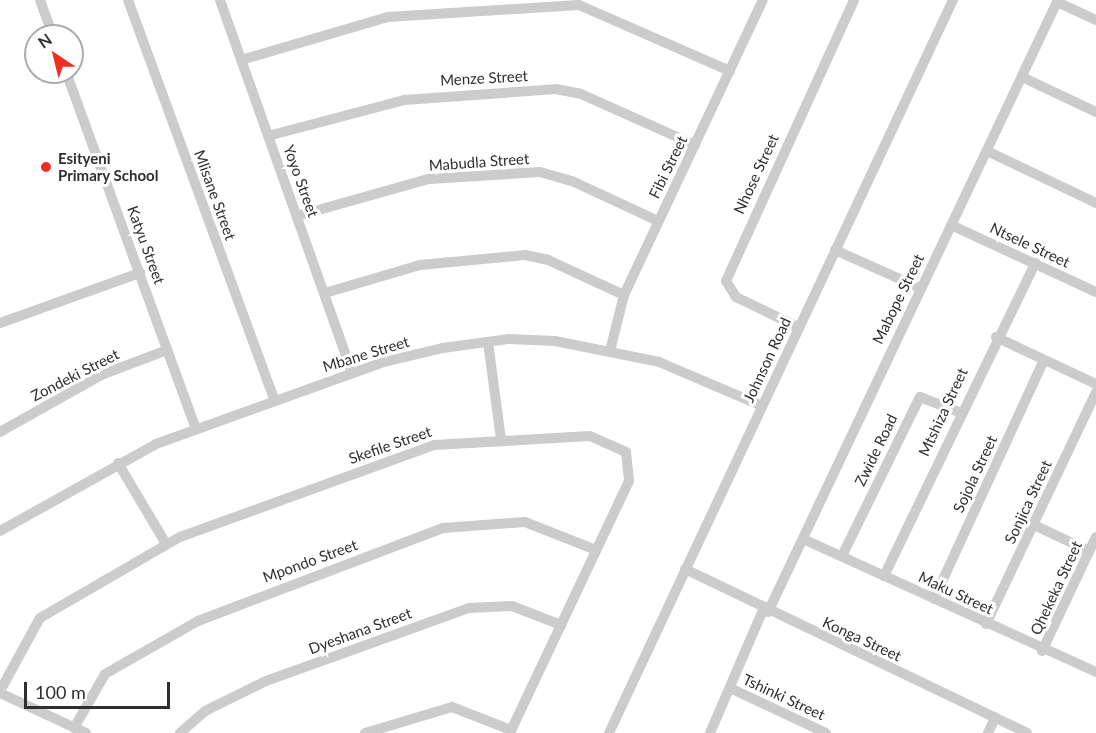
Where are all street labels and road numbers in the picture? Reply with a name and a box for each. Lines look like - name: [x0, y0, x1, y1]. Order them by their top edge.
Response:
- street label: Menze Street: [440, 67, 528, 89]
- street label: Nhose Street: [730, 131, 782, 217]
- street label: Fibi Street: [645, 133, 691, 201]
- street label: Yoyo Street: [280, 143, 322, 219]
- street label: Mlisane Street: [190, 148, 240, 242]
- street label: Mabudla Street: [428, 150, 530, 174]
- street label: Katyu Street: [124, 203, 168, 287]
- street label: Ntsele Street: [987, 219, 1073, 271]
- street label: Mabope Street: [868, 251, 928, 347]
- street label: Johnson Road: [739, 315, 795, 405]
- street label: Mbane Street: [321, 332, 411, 376]
- street label: Zondeki Street: [28, 345, 122, 405]
- street label: Mtshiza Street: [915, 365, 971, 459]
- street label: Zwide Road: [851, 411, 901, 489]
- street label: Skefile Street: [346, 422, 434, 468]
- street label: Sojola Street: [949, 433, 1001, 515]
- street label: Sonjica Street: [1001, 457, 1055, 547]
- street label: Mpondo Street: [260, 536, 360, 586]
- street label: Qhekeka Street: [1026, 538, 1086, 638]
- street label: Maku Street: [916, 568, 996, 618]
- street label: Dyeshana Street: [306, 604, 414, 658]
- street label: Konga Street: [820, 613, 904, 665]
- street label: Tshinki Street: [740, 670, 828, 724]

